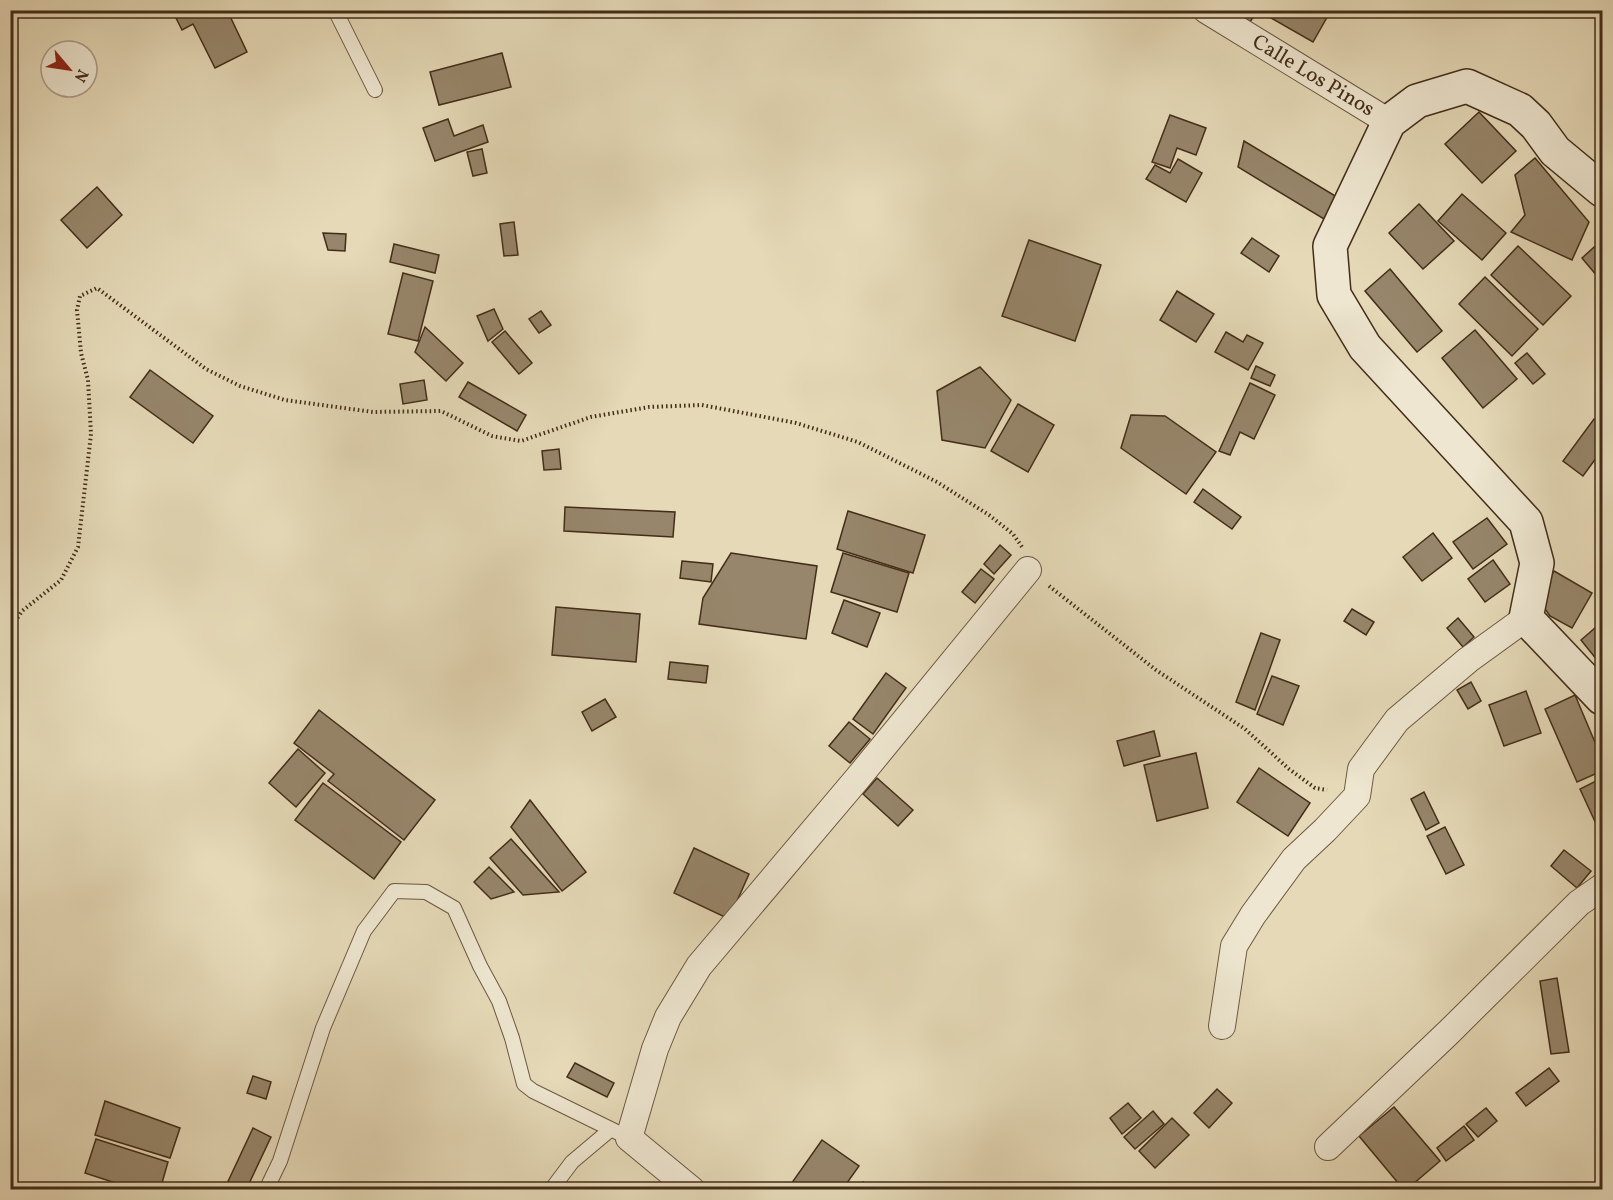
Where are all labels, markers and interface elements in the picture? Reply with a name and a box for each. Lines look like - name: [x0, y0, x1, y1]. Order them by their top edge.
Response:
- street label: Calle Los Pinos: [1246, 28, 1380, 124]
- north arrow: [39, 39, 99, 99]
- text: N: [68, 65, 93, 86]

